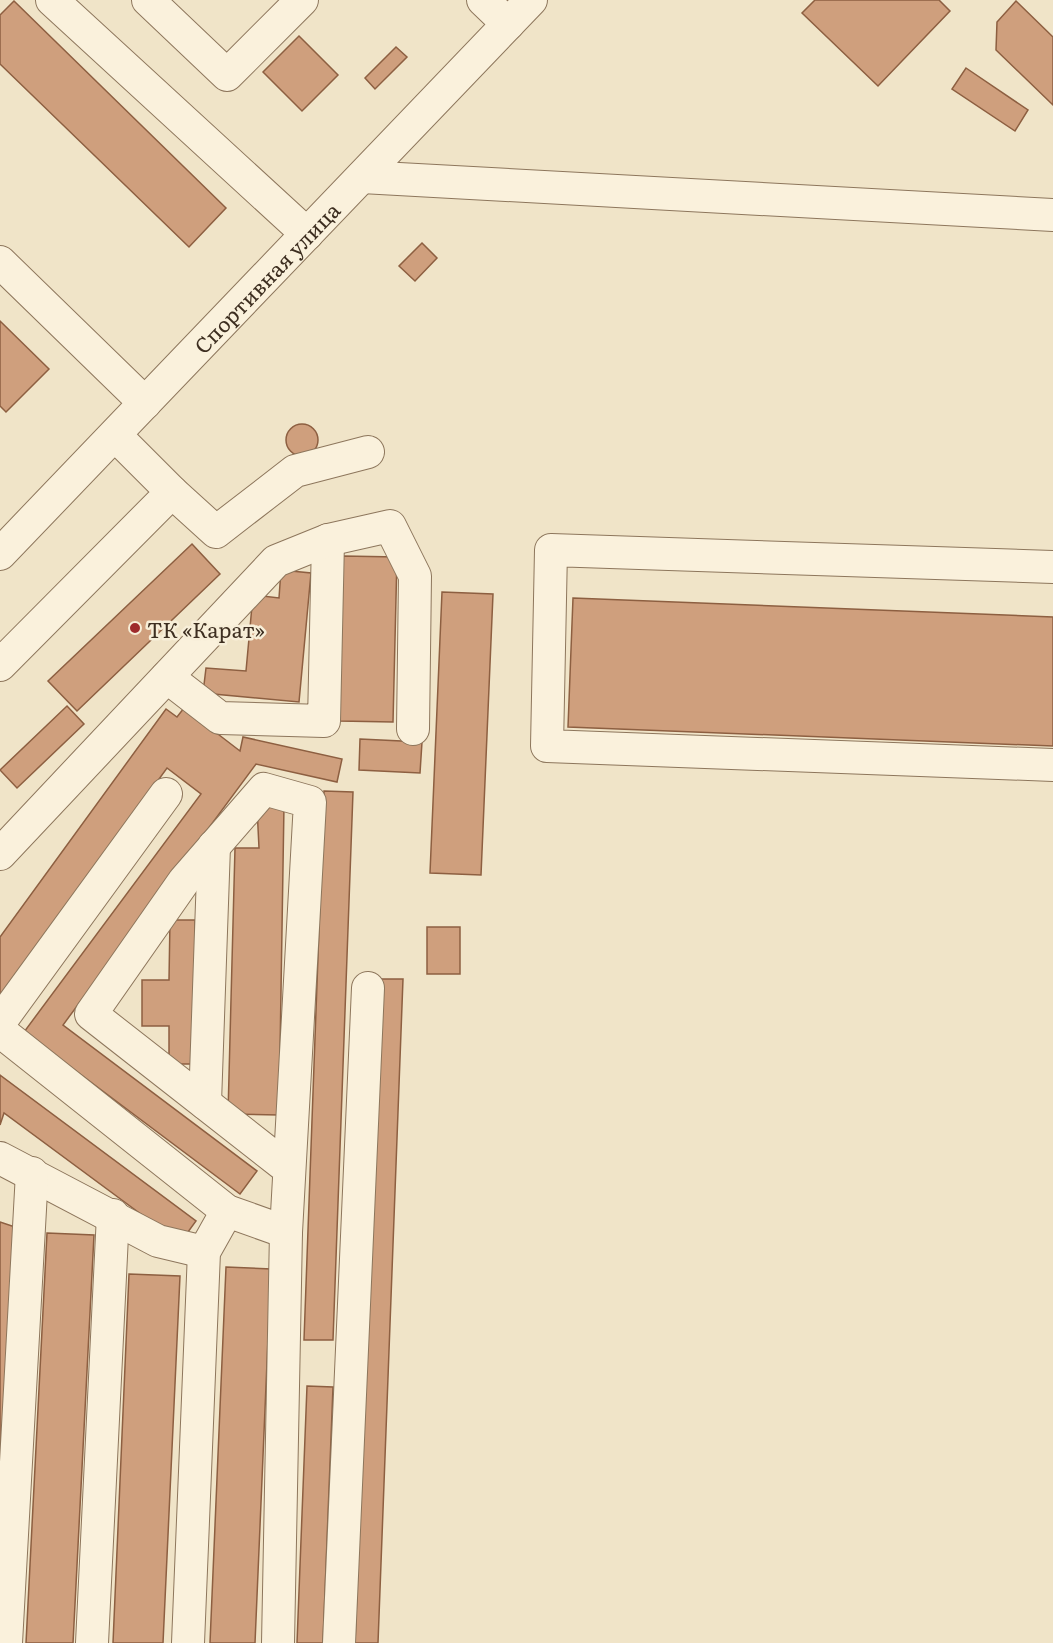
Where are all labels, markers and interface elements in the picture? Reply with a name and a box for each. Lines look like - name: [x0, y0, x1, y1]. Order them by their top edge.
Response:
- street label: Спортивная улица: [186, 194, 346, 359]
- place label: ТК «Карат»: [147, 613, 265, 644]
- marker: ТК «Карат»: [128, 621, 142, 635]

